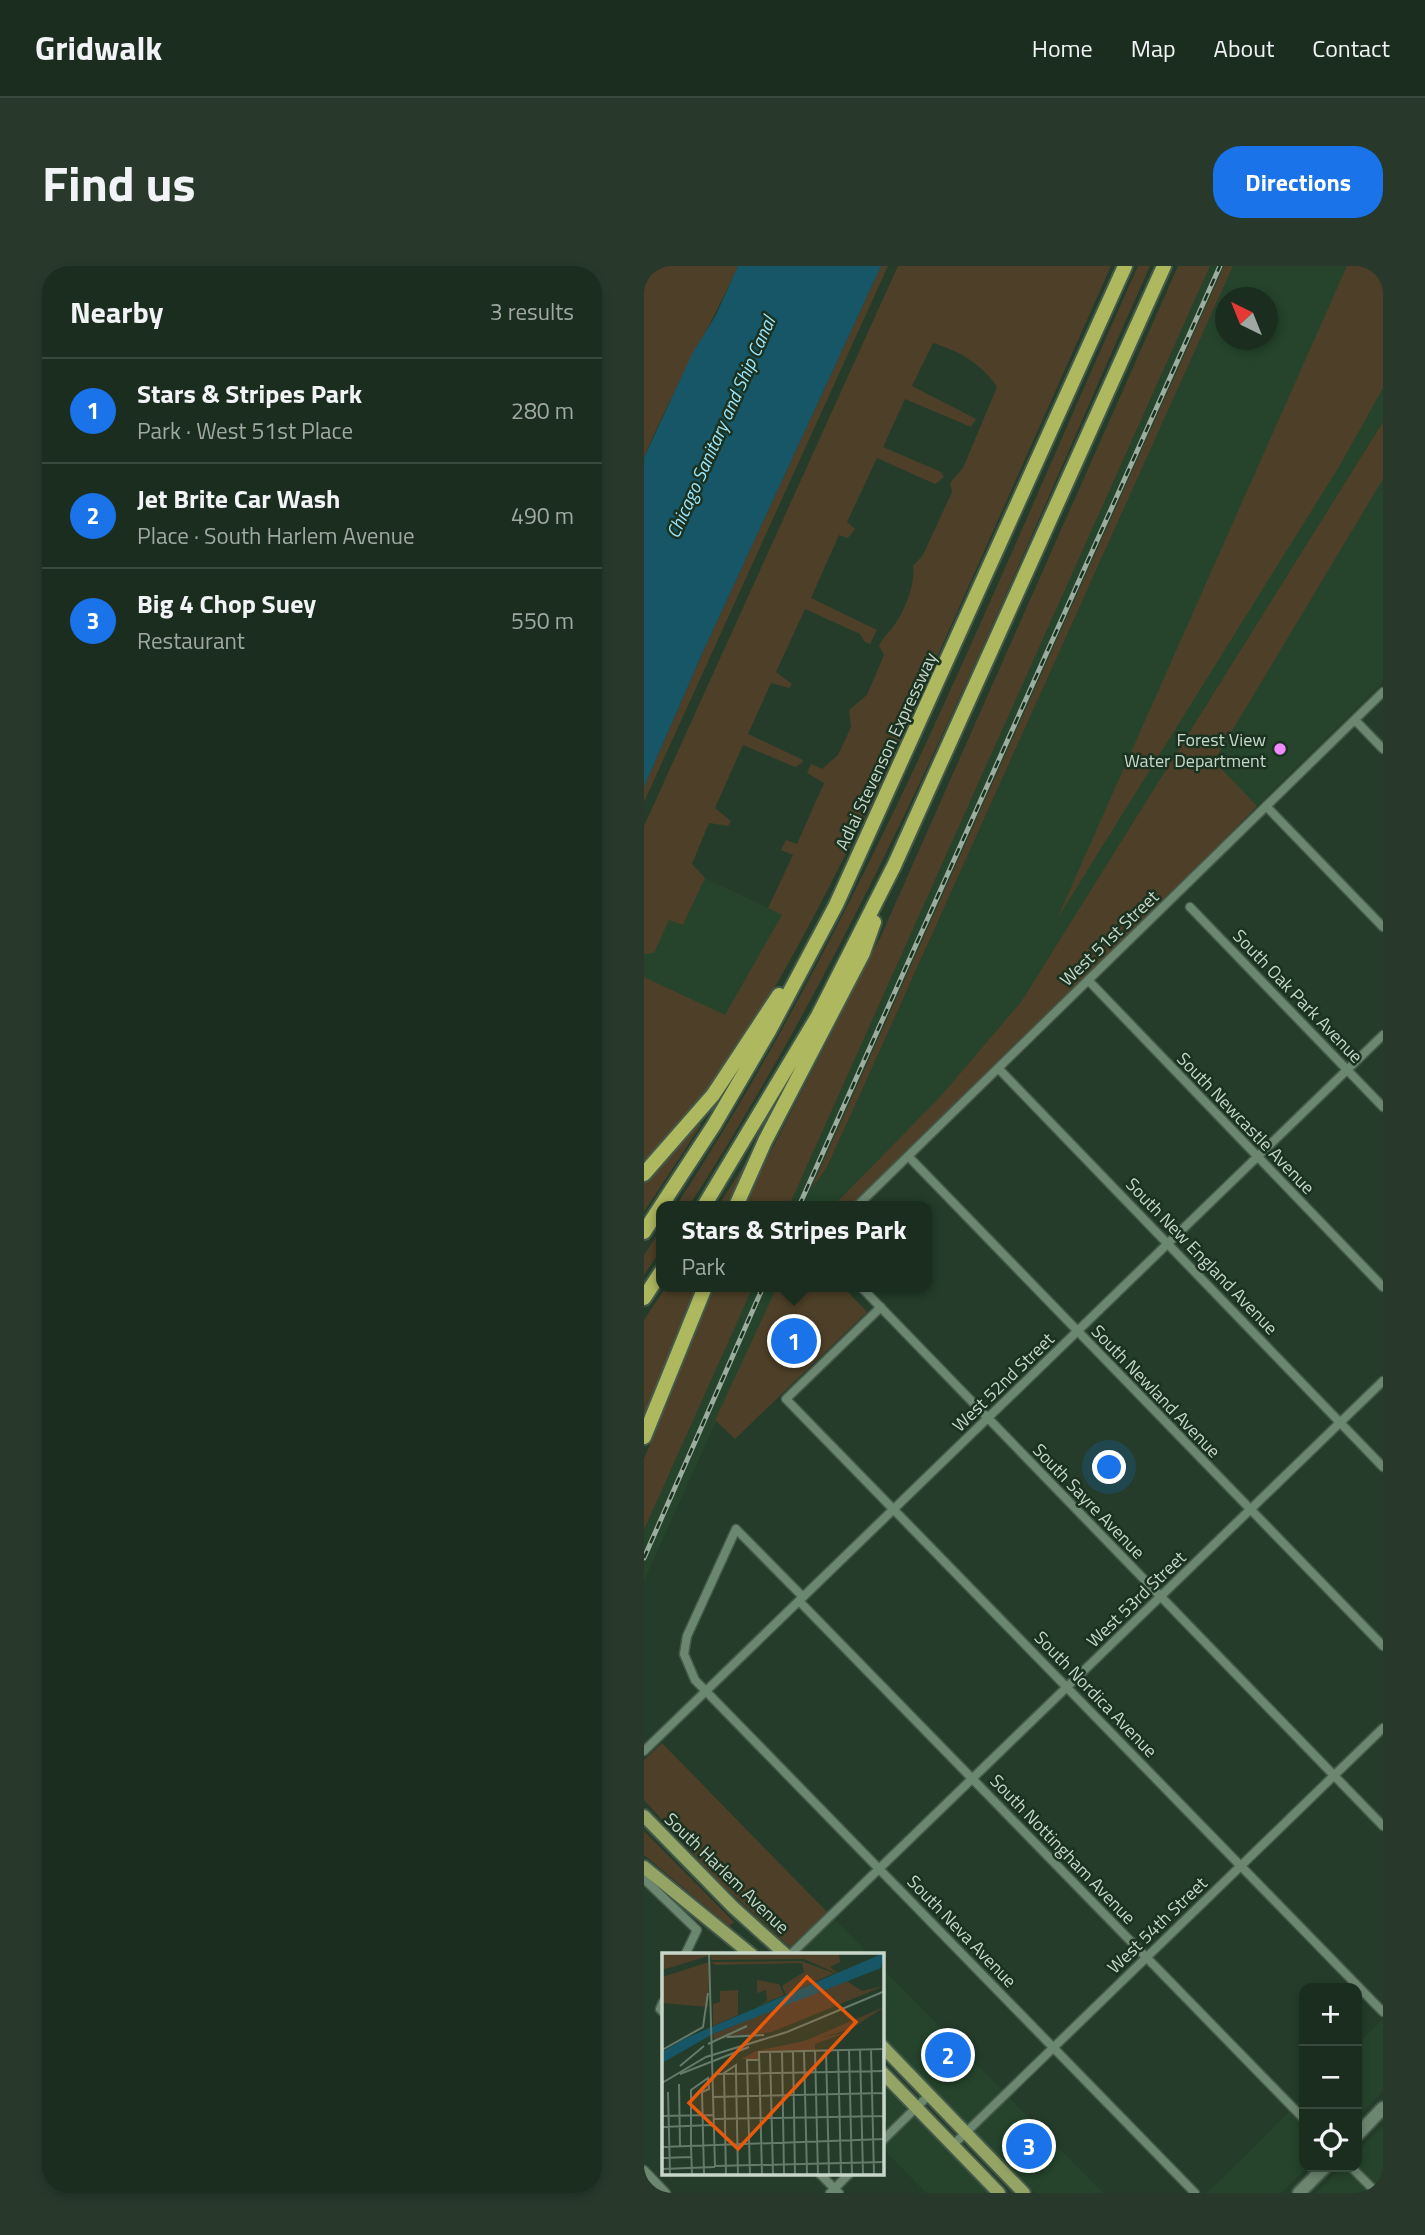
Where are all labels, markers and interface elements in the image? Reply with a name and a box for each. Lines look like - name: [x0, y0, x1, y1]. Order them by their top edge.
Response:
- text: Gridwalk: [35, 23, 162, 73]
- text: Home: [1032, 30, 1093, 66]
- text: Map: [1131, 30, 1176, 66]
- text: About: [1214, 30, 1274, 66]
- text: Contact: [1312, 30, 1390, 66]
- text: Find us: [42, 145, 196, 220]
- button: Directions: [1213, 146, 1383, 218]
- north arrow: [1215, 287, 1278, 350]
- text: Nearby: [70, 289, 163, 335]
- text: 3 results: [490, 294, 574, 329]
- water label: Chicago Sanitary and Ship Canal: [658, 310, 783, 543]
- text: Stars & Stripes Park: [137, 374, 362, 413]
- text: 1: [87, 393, 99, 428]
- text: 280 m: [511, 393, 574, 428]
- text: Park · West 51st Place: [137, 413, 353, 448]
- text: Jet Brite Car Wash: [137, 479, 340, 518]
- text: 2: [87, 498, 99, 533]
- text: 490 m: [511, 498, 574, 533]
- text: Place · South Harlem Avenue: [137, 518, 415, 553]
- text: Big 4 Chop Suey: [137, 584, 316, 623]
- text: 3: [87, 603, 99, 638]
- text: 550 m: [511, 603, 574, 638]
- text: Restaurant: [137, 623, 245, 658]
- street label: Adlai Stevenson Expressway: [828, 647, 944, 854]
- place label: Forest View Water Department: [1124, 726, 1267, 774]
- marker: Forest View Water Department: [1272, 741, 1288, 757]
- street label: West 51st Street: [1053, 883, 1165, 992]
- street label: South Oak Park Avenue: [1227, 923, 1369, 1069]
- street label: South Newcastle Avenue: [1171, 1046, 1321, 1200]
- street label: South New England Avenue: [1120, 1171, 1284, 1341]
- popup: [656, 1201, 932, 1292]
- text: Stars & Stripes Park: [681, 1210, 907, 1249]
- text: Park: [681, 1249, 725, 1284]
- pin: 1: [771, 1315, 817, 1367]
- street label: South Newland Avenue: [1085, 1318, 1227, 1464]
- street label: West 52nd Street: [946, 1326, 1061, 1438]
- street label: South Sayre Avenue: [1027, 1437, 1151, 1565]
- your location: [1092, 1450, 1126, 1484]
- street label: West 53rd Street: [1080, 1544, 1192, 1654]
- street label: South Nordica Avenue: [1028, 1625, 1164, 1763]
- street label: South Nottingham Avenue: [984, 1768, 1142, 1930]
- street label: South Harlem Avenue: [658, 1806, 796, 1940]
- street label: South Neva Avenue: [901, 1869, 1023, 1993]
- street label: West 54th Street: [1101, 1870, 1214, 1980]
- inset map: [662, 1953, 884, 2176]
- map controls: [1299, 1983, 1362, 2172]
- button: +: [1299, 1983, 1362, 2046]
- pin: 2: [925, 2029, 971, 2081]
- button: −: [1299, 2046, 1362, 2109]
- button: locate: [1299, 2109, 1362, 2172]
- pin: 3: [1006, 2120, 1052, 2172]

